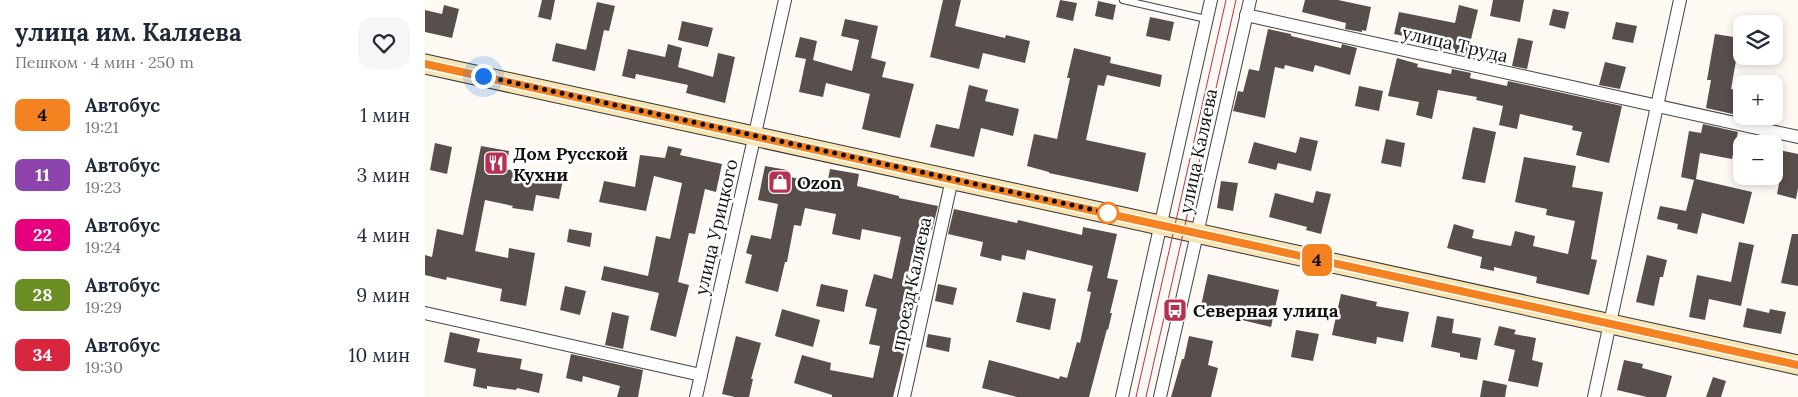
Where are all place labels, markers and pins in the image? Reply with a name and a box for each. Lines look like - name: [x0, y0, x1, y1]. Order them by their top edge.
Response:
- place label: Дом Русской Кухни: [513, 142, 628, 186]
- restaurant icon: Дом Русской Кухни: [483, 150, 509, 176]
- shop icon: Ozon: [767, 169, 793, 195]
- place label: Ozon: [797, 171, 842, 194]
- unlabelled marker: [1097, 202, 1119, 224]
- bus stop icon: Северная улица: [1162, 297, 1188, 323]
- place label: Северная улица: [1193, 299, 1339, 322]

